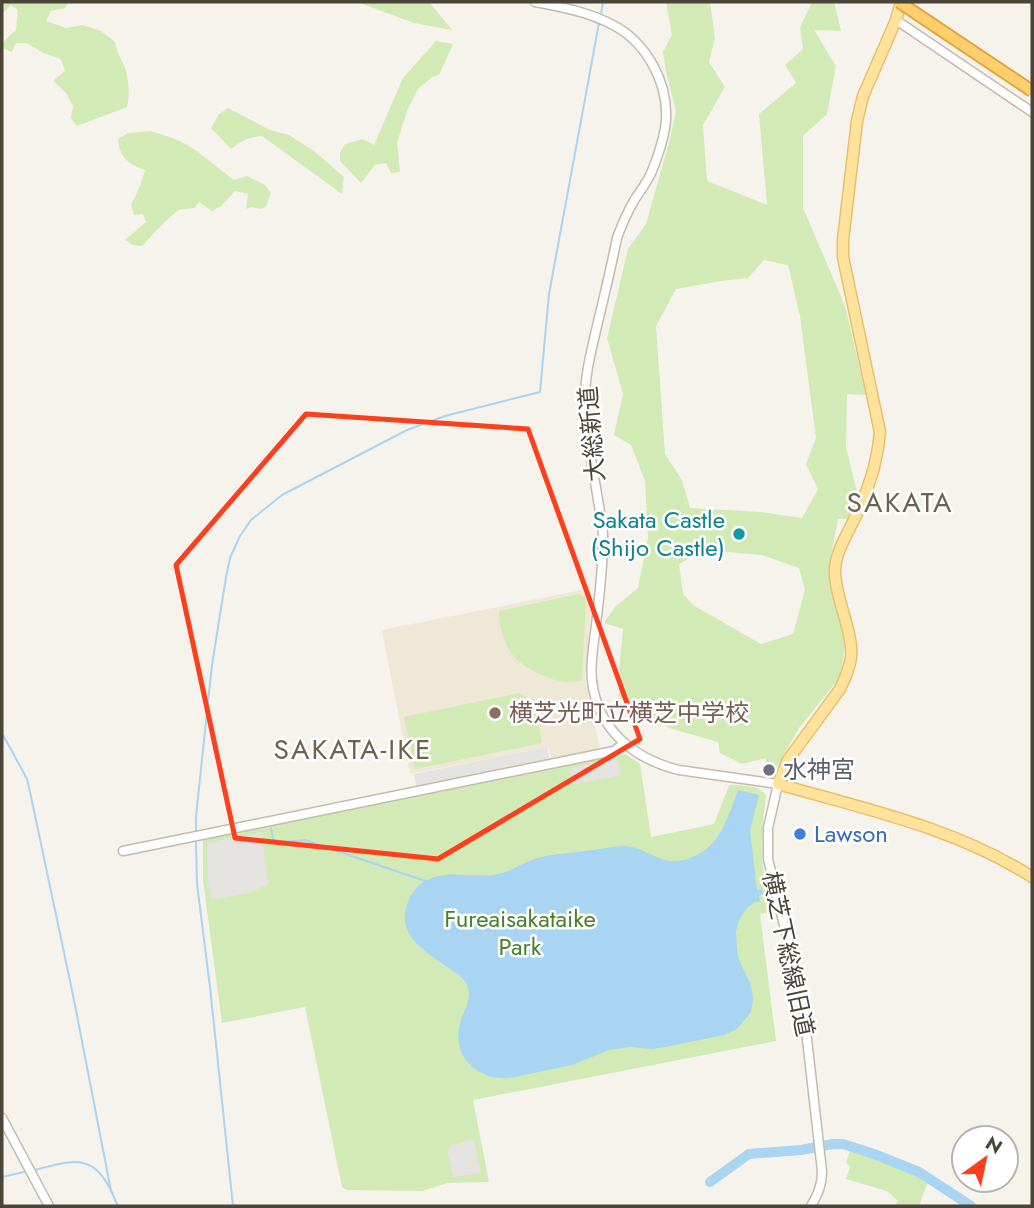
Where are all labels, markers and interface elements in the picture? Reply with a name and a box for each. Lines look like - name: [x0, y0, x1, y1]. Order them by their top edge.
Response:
- street label: 大総新道: [570, 385, 613, 483]
- district label: SAKATA: [847, 482, 953, 523]
- place label: Sakata Castle (Shijo Castle): [591, 502, 725, 565]
- marker: Sakata Castle (Shijo Castle): [731, 526, 747, 542]
- place label: 横芝光町立横芝中学校: [509, 695, 749, 730]
- marker: 横芝光町立横芝中学校: [487, 705, 503, 721]
- district label: SAKATA-IKE: [274, 729, 432, 770]
- place label: 水神宮: [783, 752, 855, 787]
- marker: 水神宮: [761, 762, 777, 778]
- place label: Lawson: [814, 816, 888, 851]
- marker: Lawson: [792, 826, 808, 842]
- street label: 横芝下総線旧道: [754, 868, 823, 1040]
- park label: Fureaisakataike Park: [444, 901, 596, 964]
- north arrow: [950, 1124, 1020, 1194]
- text: N: [980, 1130, 1008, 1161]

